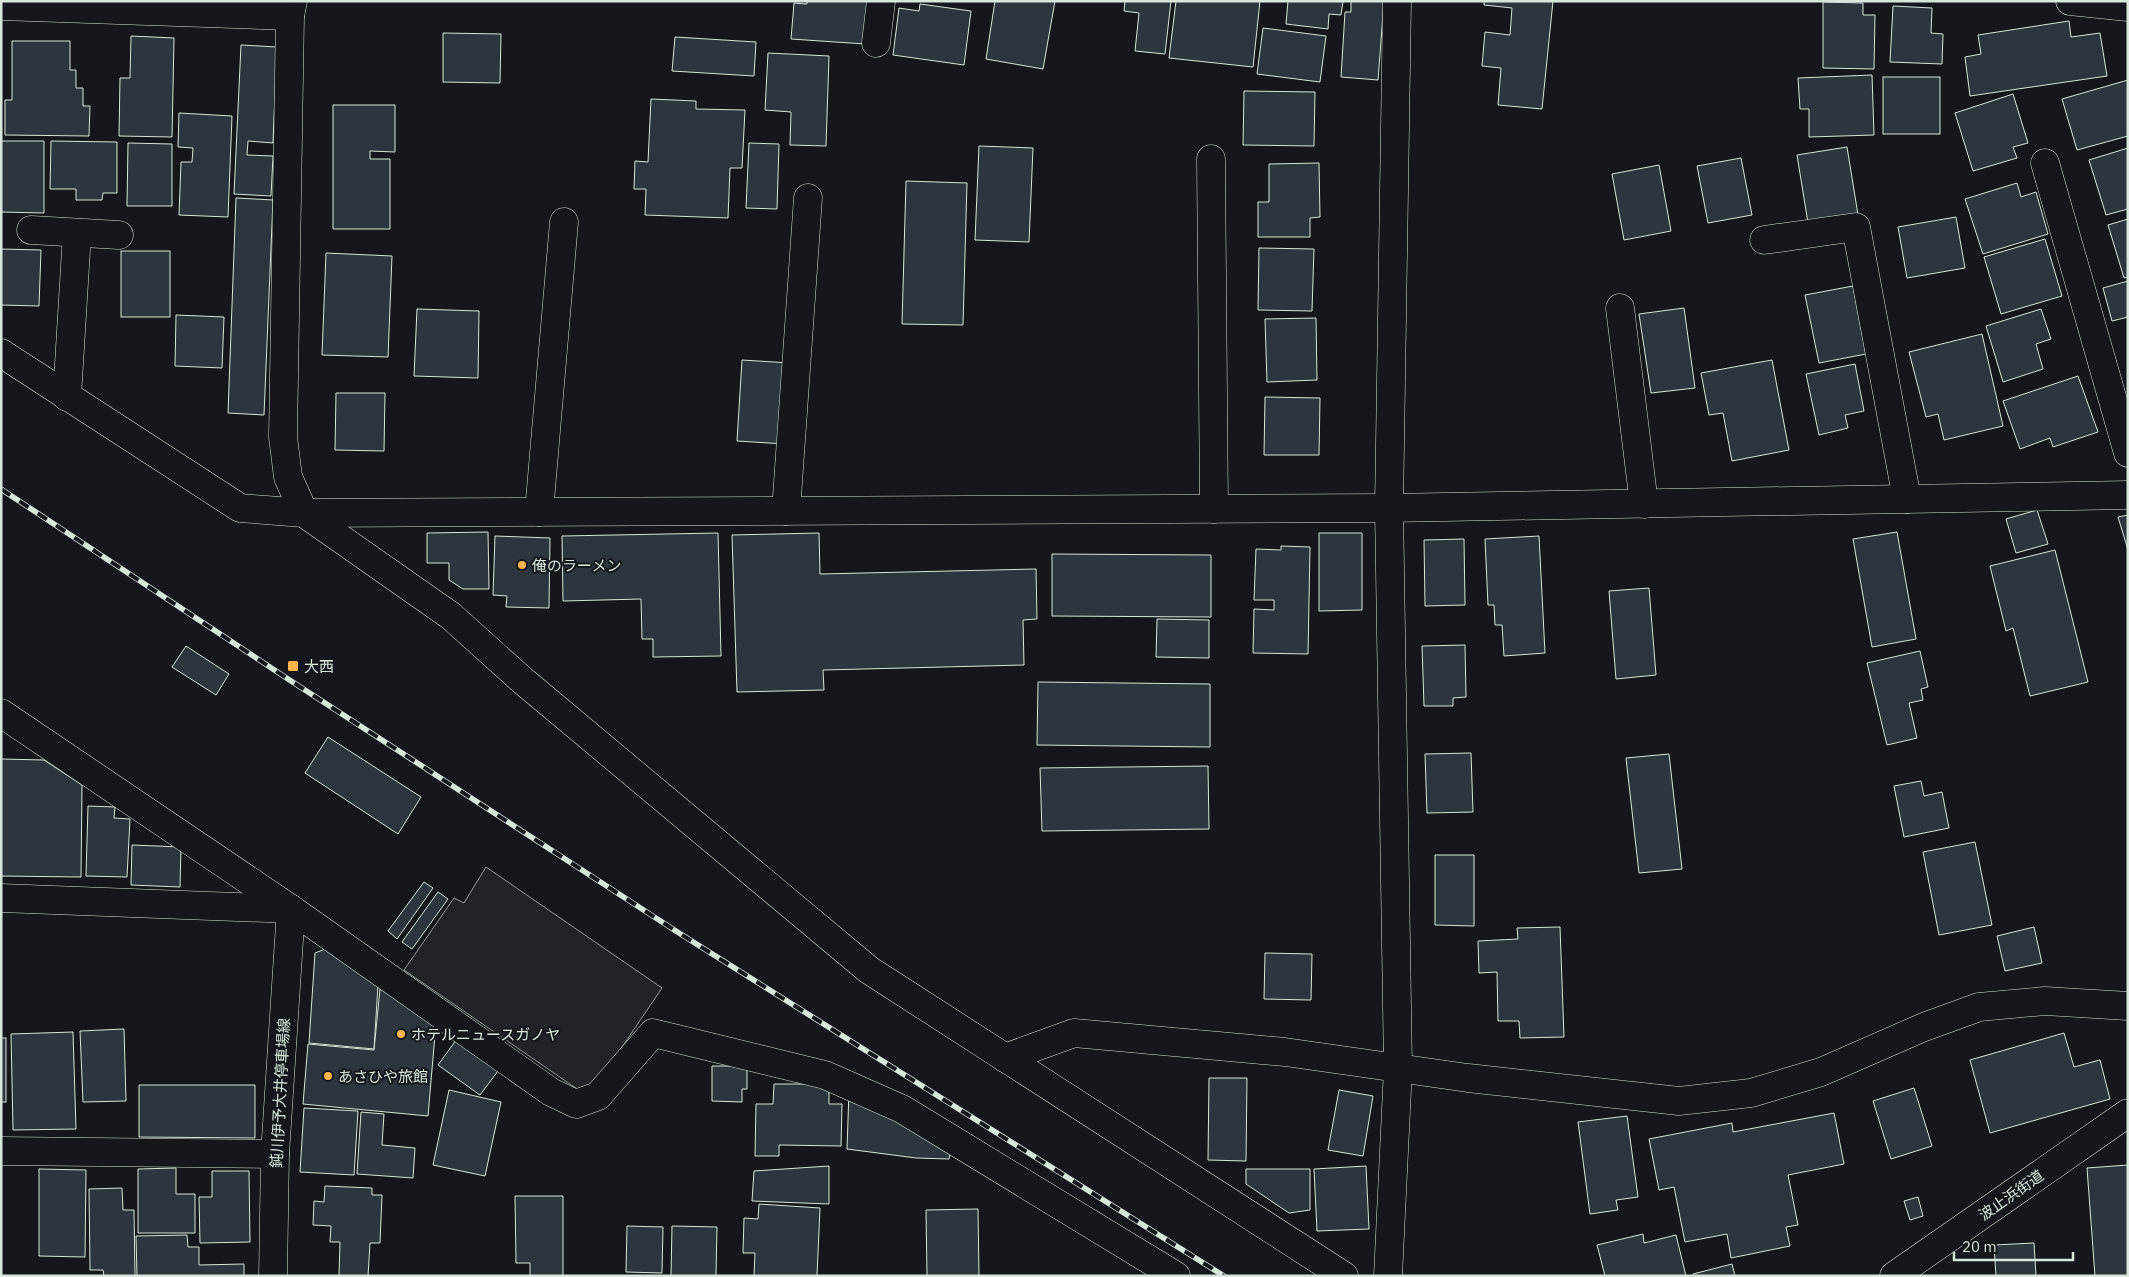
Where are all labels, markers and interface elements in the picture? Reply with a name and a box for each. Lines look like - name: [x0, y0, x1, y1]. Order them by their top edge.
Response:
- place label: 俺のラーメン: [532, 556, 621, 575]
- marker: 俺のラーメン: [516, 559, 528, 571]
- place label: 大西: [304, 657, 334, 676]
- marker: 大西: [286, 659, 300, 673]
- street label: 鈍川伊予大井停車場線: [267, 1018, 293, 1168]
- place label: ホテルニュースガノヤ: [411, 1025, 560, 1044]
- marker: ホテルニュースガノヤ: [395, 1028, 407, 1040]
- place label: あさひや旅館: [338, 1067, 428, 1086]
- marker: あさひや旅館: [322, 1070, 334, 1082]
- street label: 波止浜街道: [1975, 1166, 2047, 1224]
- scale bar: [1954, 1230, 2073, 1262]
- text: 20 m: [1962, 1237, 1997, 1256]

